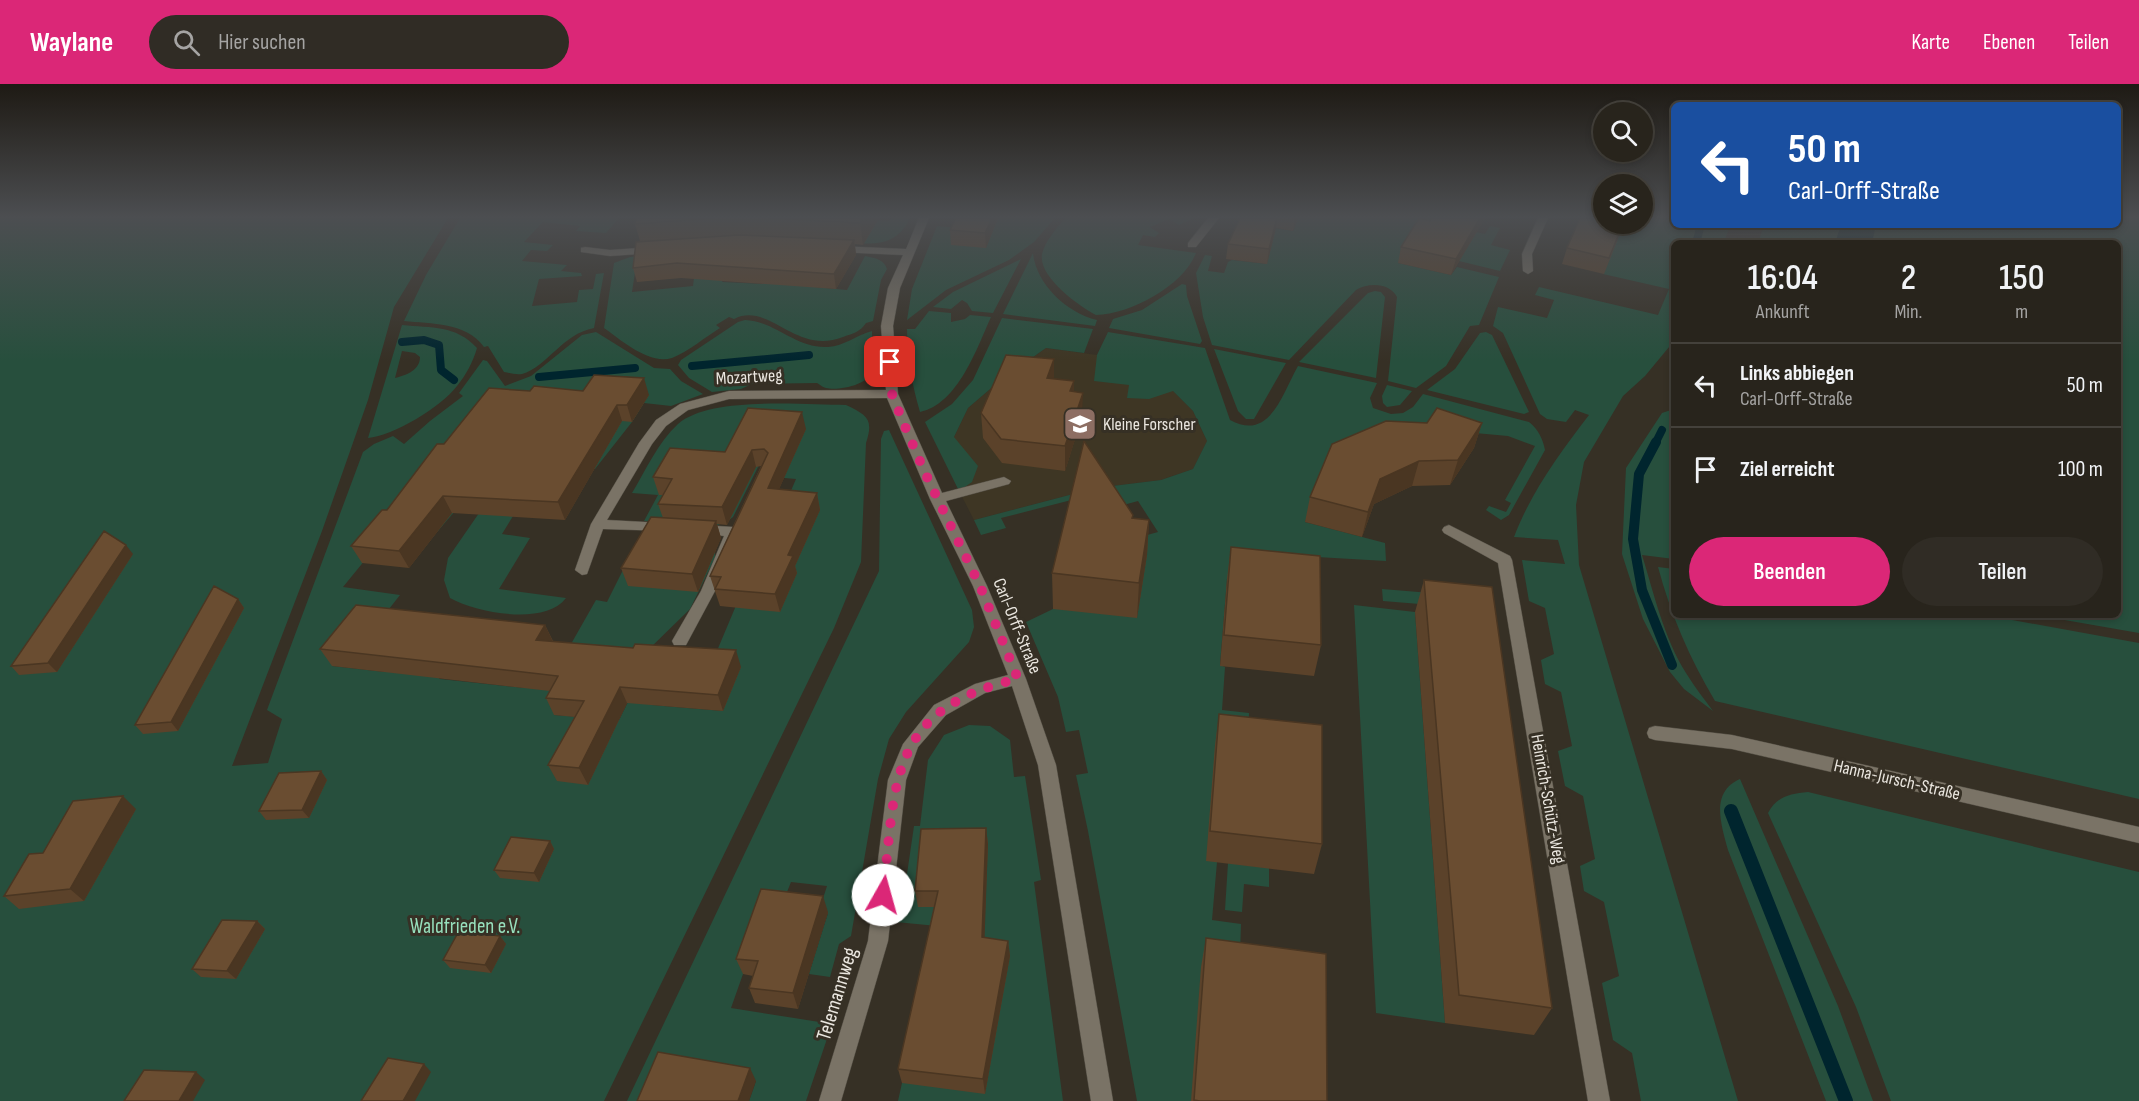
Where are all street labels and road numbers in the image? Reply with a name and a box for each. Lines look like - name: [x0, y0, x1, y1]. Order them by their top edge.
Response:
- street label: Mozartweg: [715, 365, 783, 389]
- street label: Carl-Orff-Straße: [988, 575, 1046, 677]
- street label: Heinrich-Schütz-Weg: [1526, 732, 1570, 866]
- street label: Hanna-Jursch-Straße: [1832, 755, 1962, 805]
- street label: Telemannweg: [811, 944, 863, 1044]

